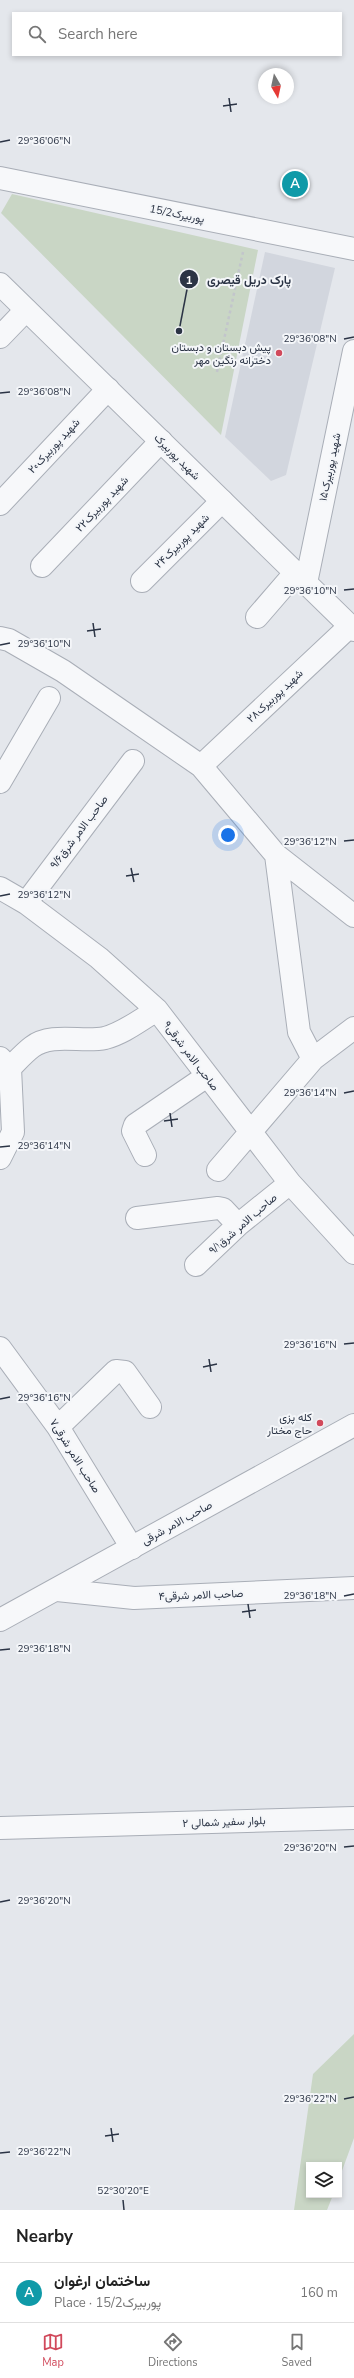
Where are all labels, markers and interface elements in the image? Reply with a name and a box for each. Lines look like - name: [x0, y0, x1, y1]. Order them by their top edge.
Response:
- search box: [12, 12, 342, 56]
- icon: search: [26, 23, 48, 45]
- text: Search here: [58, 24, 138, 44]
- north arrow: [258, 68, 294, 104]
- text: 29°36'06"N: [17, 134, 71, 148]
- pin: A: [282, 169, 308, 199]
- street label: پوربیرک15/2: [148, 201, 206, 227]
- callout: پارک دریل قیصری: [179, 267, 299, 291]
- text: 1: [185, 272, 193, 288]
- text: پارک دریل قیصری: [207, 272, 291, 288]
- text: 29°36'08"N: [283, 332, 337, 346]
- place label: پیش دبستان و دبستان دخترانه رنگین مهر: [172, 340, 271, 368]
- marker: پیش دبستان و دبستان دخترانه رنگین مهر: [274, 348, 284, 358]
- text: 29°36'08"N: [17, 385, 71, 399]
- street label: شهید پوربیرک۲۰: [25, 415, 84, 477]
- street label: شهید پوربیرک: [151, 431, 204, 484]
- street label: شهید پوربیرک۱۵: [315, 431, 345, 502]
- street label: شهید پوربیرک۲۲: [72, 473, 132, 535]
- street label: شهید پوربیرک۲۴: [151, 510, 213, 572]
- text: 29°36'10"N: [283, 584, 337, 598]
- text: 29°36'10"N: [17, 637, 71, 651]
- street label: شهید پوربیرک۲۸: [244, 666, 307, 726]
- street label: صاحب الامر شرق۹/۶: [46, 792, 112, 872]
- your location: [218, 825, 238, 845]
- text: 29°36'12"N: [283, 835, 337, 849]
- text: 29°36'12"N: [17, 888, 71, 902]
- street label: صاحب الامر شرقی۹: [160, 1018, 222, 1094]
- text: 29°36'14"N: [283, 1086, 337, 1100]
- text: 29°36'14"N: [17, 1139, 71, 1153]
- street label: صاحب الامر شرق۹/۱: [206, 1190, 280, 1258]
- text: 29°36'16"N: [283, 1338, 337, 1352]
- text: 29°36'16"N: [17, 1391, 71, 1405]
- place label: کله پزی حاج مختار: [266, 1410, 312, 1438]
- street label: صاحب الامر شرقی۷: [46, 1416, 104, 1496]
- marker: کله پزی حاج مختار: [315, 1418, 325, 1428]
- street label: صاحب الامر شرقی: [139, 1497, 215, 1549]
- street label: صاحب الامر شرقی۴: [158, 1586, 244, 1604]
- text: 29°36'18"N: [283, 1589, 337, 1603]
- text: 29°36'18"N: [17, 1642, 71, 1656]
- street label: بلوار سفیر شمالی ۲: [182, 1813, 266, 1831]
- text: 29°36'20"N: [283, 1841, 337, 1855]
- text: 29°36'20"N: [17, 1894, 71, 1908]
- text: 29°36'22"N: [283, 2092, 337, 2106]
- text: 29°36'22"N: [17, 2145, 71, 2159]
- map controls: [306, 2162, 342, 2198]
- button: layers: [306, 2162, 342, 2198]
- text: 52°30'20"E: [97, 2184, 149, 2198]
- text: Nearby: [16, 2225, 73, 2248]
- text: ساختمان ارغوان: [54, 2271, 150, 2291]
- text: A: [24, 2284, 34, 2302]
- text: 160 m: [300, 2284, 338, 2302]
- text: Place · پوربیرک15/2: [54, 2294, 161, 2312]
- tab: Map: [42, 2331, 64, 2370]
- tab: Directions: [148, 2331, 198, 2370]
- tab: Saved: [282, 2331, 312, 2370]

